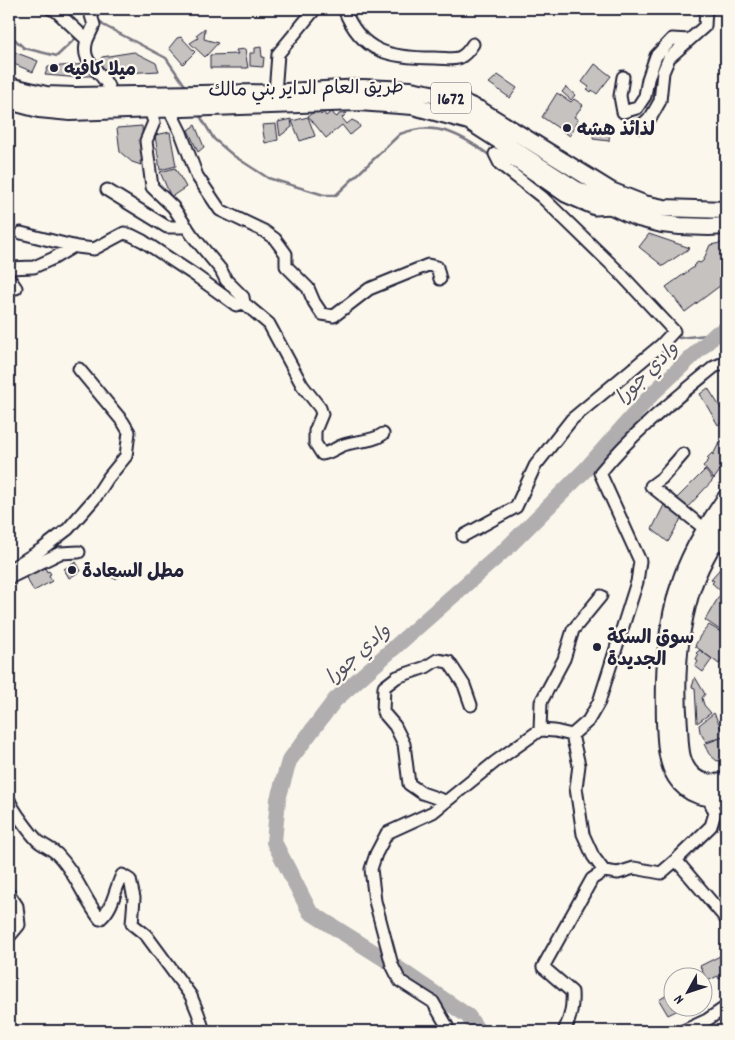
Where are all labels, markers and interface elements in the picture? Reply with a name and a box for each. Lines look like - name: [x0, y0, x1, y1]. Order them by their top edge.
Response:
- place label: ميلا كافيه: [64, 58, 136, 85]
- marker: ميلا كافيه: [48, 62, 60, 74]
- street label: طريق العام الداير بني مالك: [208, 75, 404, 106]
- road number: 1672: [431, 82, 471, 114]
- place label: لذائذ هشه: [577, 118, 655, 145]
- marker: لذائذ هشه: [561, 122, 573, 134]
- water label: وادي جورا: [610, 336, 686, 412]
- place label: مطل السعادة: [82, 560, 184, 587]
- marker: مطل السعادة: [66, 564, 78, 576]
- water label: وادي جورا: [320, 618, 398, 692]
- place label: سوق السكة الجديدة: [607, 626, 694, 675]
- marker: سوق السكة الجديدة: [591, 641, 603, 653]
- north arrow: [662, 968, 712, 1018]
- text: N: [670, 990, 689, 1008]

